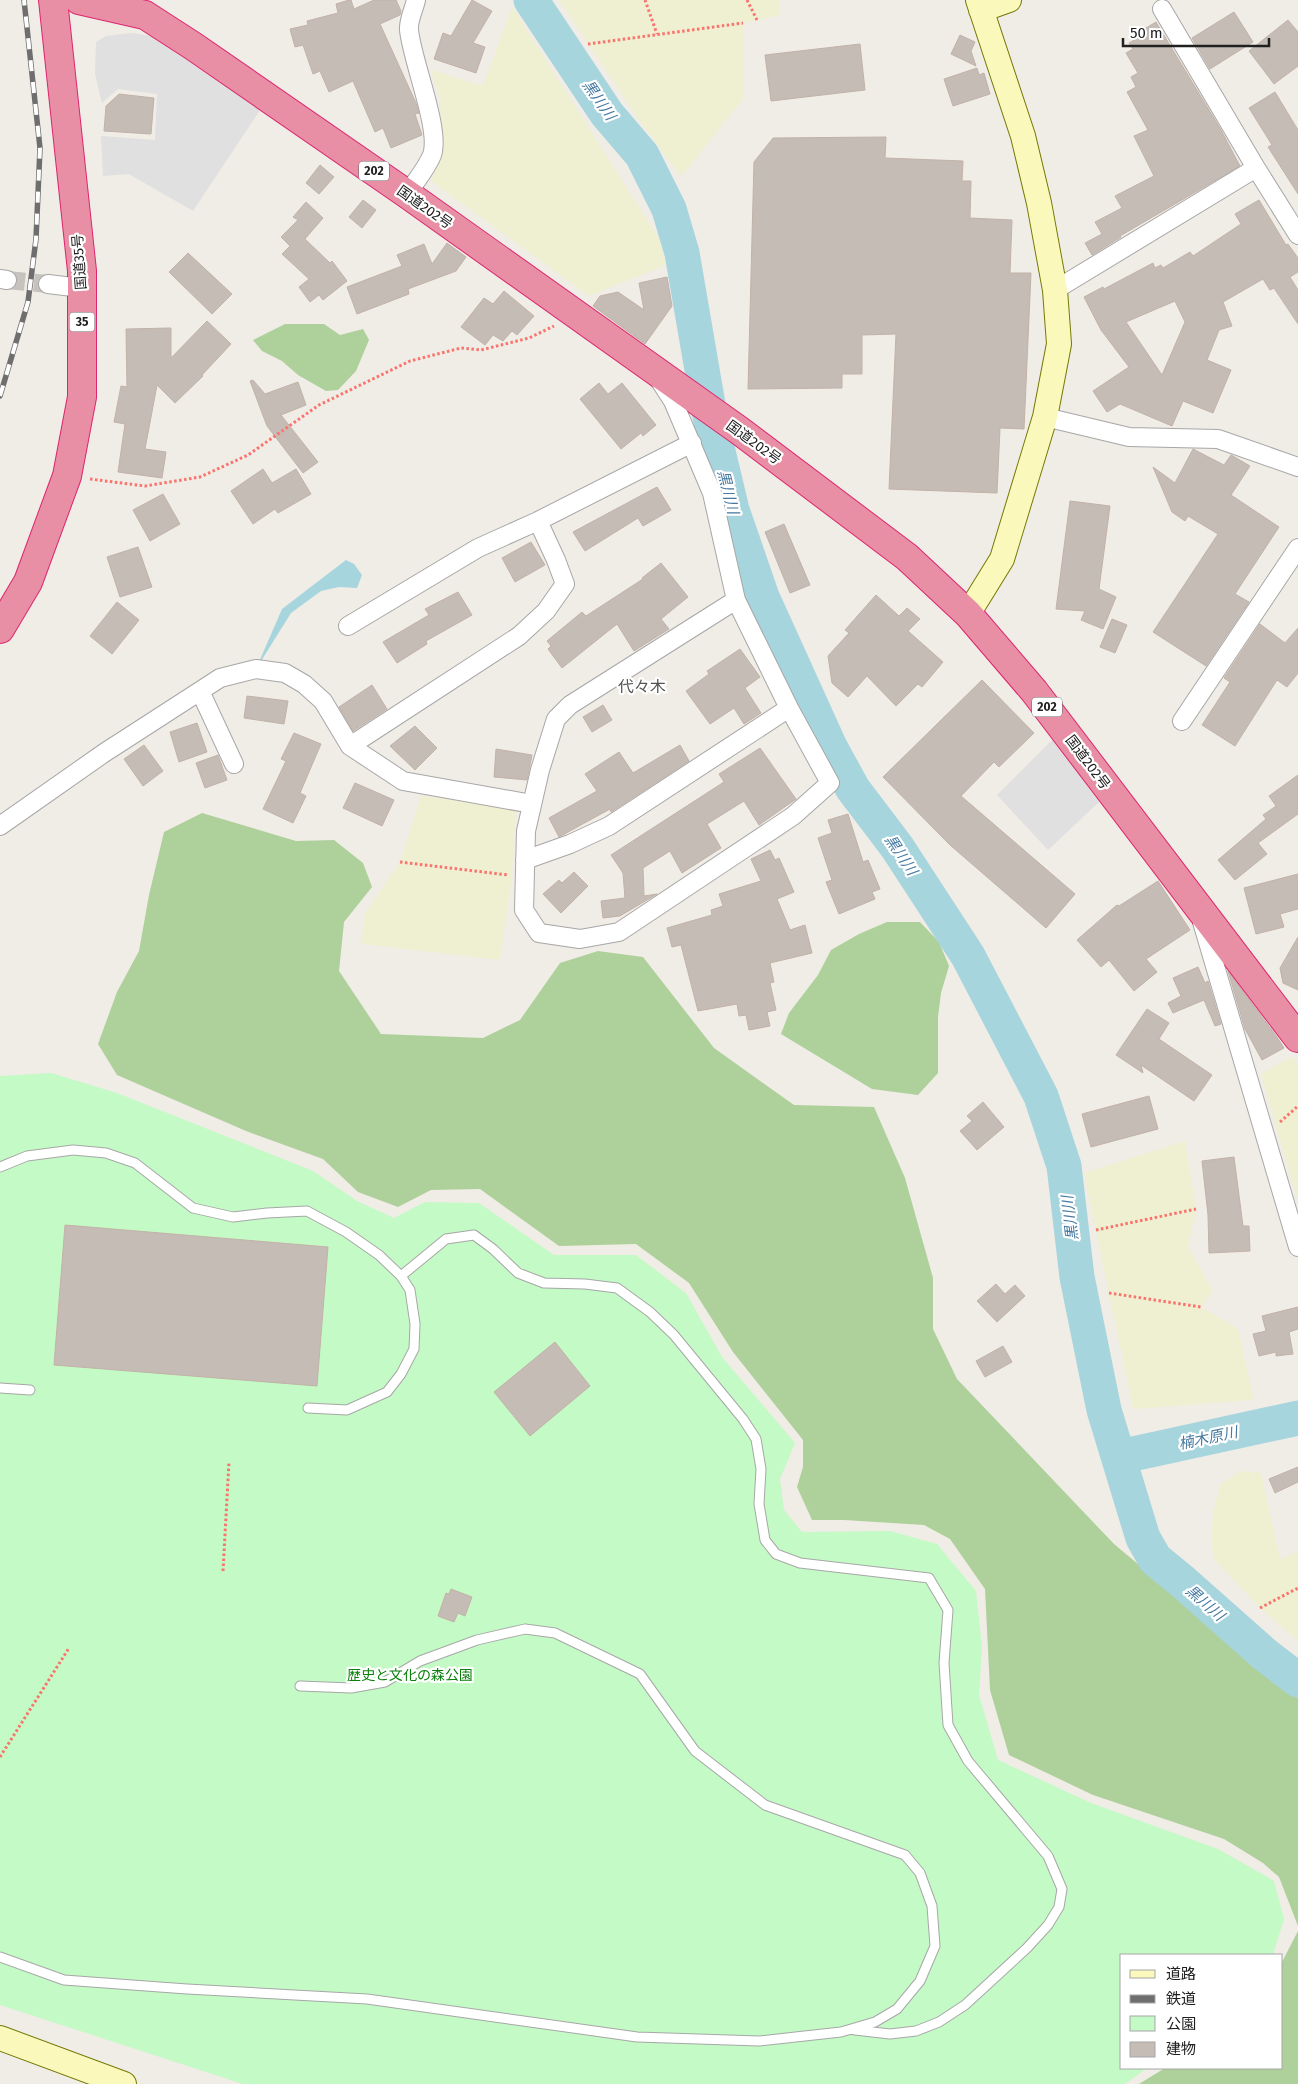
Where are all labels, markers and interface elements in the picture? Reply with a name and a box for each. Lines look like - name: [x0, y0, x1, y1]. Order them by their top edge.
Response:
- scale bar: [1123, 15, 1269, 47]
- text: 50 m: [1130, 24, 1163, 42]
- water label: 黒川川: [579, 76, 620, 125]
- road number: 202: [359, 162, 389, 180]
- street label: 国道202号: [394, 182, 456, 233]
- street label: 国道35号: [69, 233, 90, 290]
- road number: 35: [70, 313, 94, 332]
- street label: 国道202号: [723, 417, 784, 468]
- water label: 黒川川: [714, 468, 743, 518]
- district label: 代々木: [618, 677, 666, 696]
- road number: 202: [1032, 698, 1062, 716]
- street label: 国道202号: [1062, 732, 1114, 793]
- water label: 黒川川: [881, 831, 922, 880]
- water label: 黒川川: [1058, 1193, 1082, 1241]
- water label: 楠木原川: [1177, 1423, 1241, 1453]
- water label: 黒川川: [1182, 1581, 1229, 1626]
- park label: 歴史と文化の森公園: [347, 1667, 473, 1684]
- legend: [1120, 1954, 1283, 2069]
- text: 道路: [1166, 1965, 1196, 1983]
- text: 鉄道: [1166, 1990, 1196, 2008]
- text: 公園: [1166, 2015, 1196, 2033]
- text: 建物: [1166, 2040, 1196, 2058]

